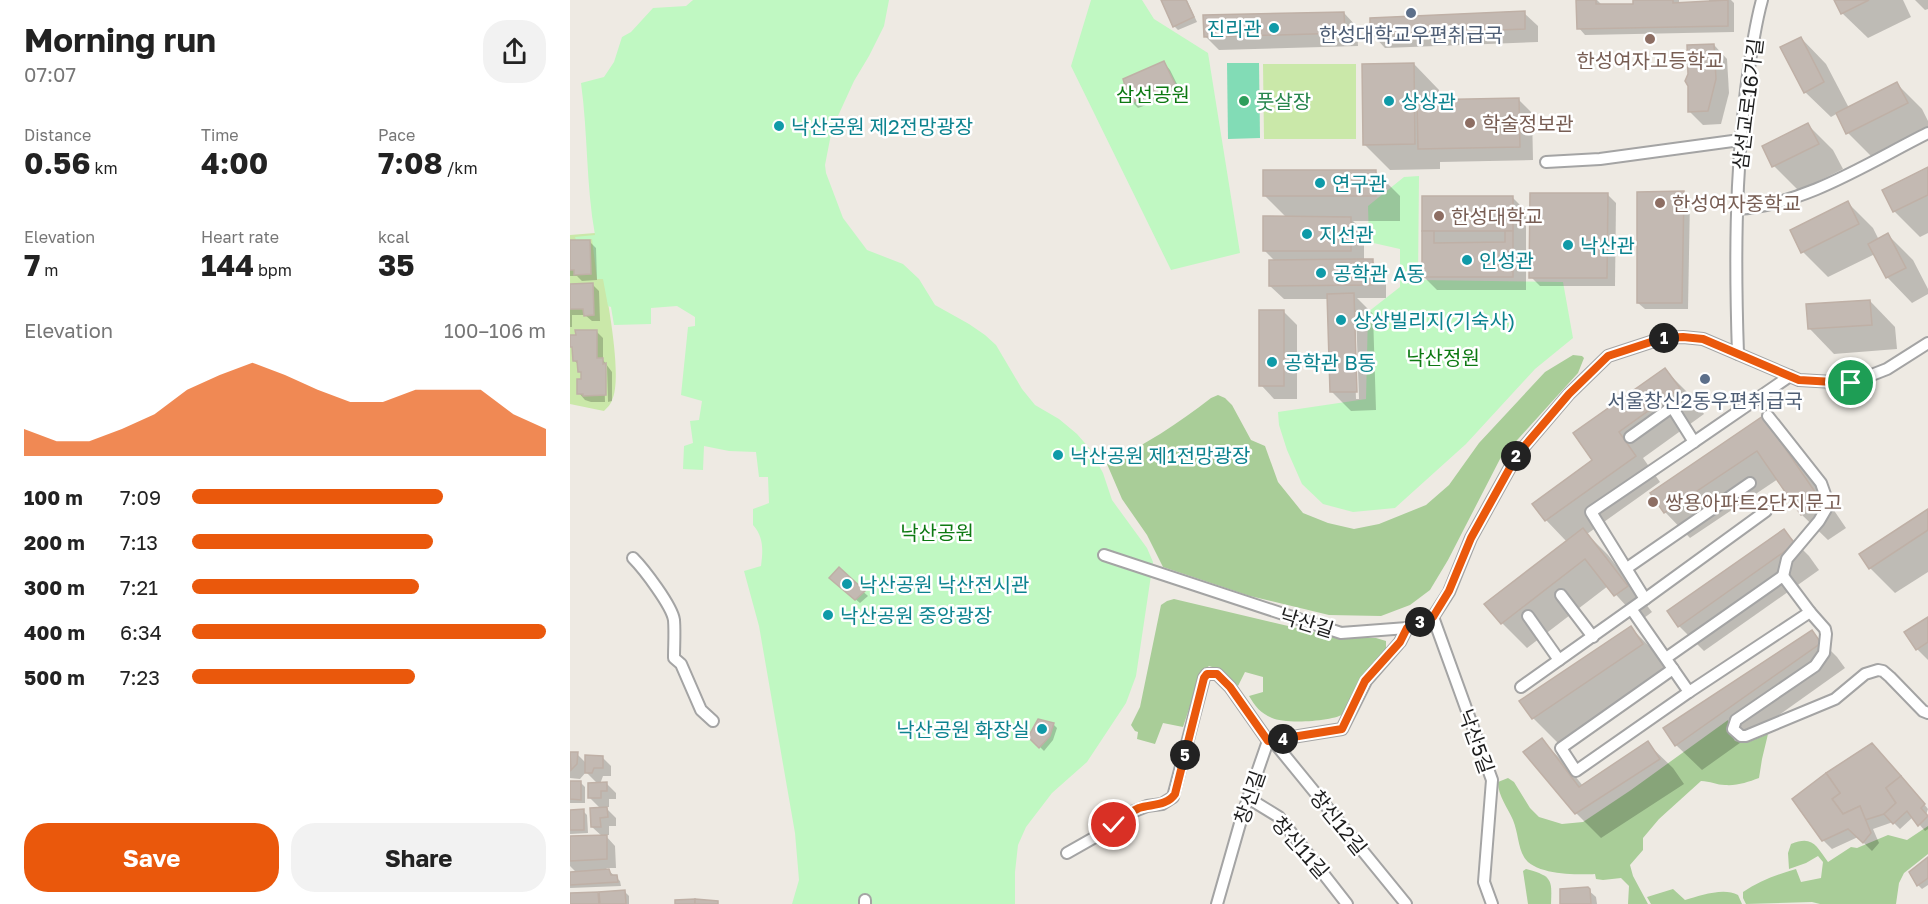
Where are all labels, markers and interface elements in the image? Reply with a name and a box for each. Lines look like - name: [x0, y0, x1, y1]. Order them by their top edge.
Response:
- marker: 한성대학교우편취급국: [1404, 6, 1418, 20]
- place label: 진리관: [1207, 16, 1262, 40]
- text: Morning run: [24, 20, 216, 59]
- button: share: [483, 20, 546, 83]
- marker: 진리관: [1267, 21, 1281, 35]
- place label: 한성대학교우편취급국: [1319, 22, 1503, 46]
- marker: 한성여자고등학교: [1643, 32, 1657, 46]
- street label: 삼선교로16가길: [1727, 37, 1767, 171]
- place label: 한성여자고등학교: [1576, 48, 1724, 72]
- text: 07:07: [24, 62, 76, 86]
- park label: 삼선공원: [1116, 82, 1190, 106]
- place label: 풋살장: [1256, 89, 1311, 113]
- place label: 상상관: [1401, 89, 1456, 113]
- marker: 풋살장: [1237, 94, 1251, 108]
- marker: 상상관: [1382, 94, 1396, 108]
- place label: 학술정보관: [1482, 111, 1574, 135]
- place label: 낙산공원 제2전망광장: [791, 114, 973, 138]
- marker: 학술정보관: [1463, 116, 1477, 130]
- marker: 낙산공원 제2전망광장: [772, 119, 786, 133]
- text: Distance: [24, 125, 91, 145]
- text: Time: [201, 125, 239, 145]
- text: Pace: [378, 125, 415, 145]
- text: 0.56: [24, 145, 90, 181]
- text: 4:00: [201, 145, 268, 181]
- text: 7:08: [378, 145, 443, 181]
- text: km: [90, 158, 118, 178]
- text: /km: [443, 158, 478, 178]
- place label: 연구관: [1332, 171, 1387, 195]
- marker: 연구관: [1313, 176, 1327, 190]
- place label: 한성여자중학교: [1672, 191, 1801, 215]
- marker: 한성여자중학교: [1653, 196, 1667, 210]
- place label: 한성대학교: [1451, 204, 1543, 228]
- marker: 한성대학교: [1432, 209, 1446, 223]
- place label: 지선관: [1319, 222, 1374, 246]
- text: Elevation: [24, 227, 95, 247]
- text: Heart rate: [201, 227, 279, 247]
- text: kcal: [378, 227, 410, 247]
- marker: 지선관: [1300, 227, 1314, 241]
- place label: 낙산관: [1580, 233, 1635, 257]
- marker: 낙산관: [1561, 238, 1575, 252]
- text: 7: [24, 247, 40, 283]
- text: 144: [201, 247, 254, 283]
- text: 35: [378, 247, 415, 283]
- place label: 인성관: [1479, 248, 1534, 272]
- marker: 인성관: [1460, 253, 1474, 267]
- text: m: [40, 260, 59, 280]
- text: bpm: [254, 260, 292, 280]
- place label: 공학관 A동: [1333, 261, 1425, 285]
- marker: 공학관 A동: [1314, 266, 1328, 280]
- place label: 상상빌리지(기숙사): [1353, 308, 1515, 332]
- marker: 상상빌리지(기숙사): [1334, 313, 1348, 327]
- text: Elevation: [24, 318, 113, 342]
- text: 100–106 m: [444, 318, 546, 342]
- pin: 1: [1649, 323, 1679, 353]
- text: 1: [1660, 328, 1668, 348]
- park label: 낙산정원: [1406, 345, 1480, 369]
- place label: 공학관 B동: [1284, 350, 1376, 374]
- marker: 공학관 B동: [1265, 355, 1279, 369]
- pin: [1825, 357, 1876, 408]
- icon: arrive: [1834, 366, 1867, 399]
- marker: 서울창신2동우편취급국: [1698, 372, 1712, 386]
- place label: 서울창신2동우편취급국: [1607, 388, 1803, 412]
- pin: 2: [1501, 441, 1531, 471]
- place label: 낙산공원 제1전망광장: [1070, 443, 1250, 467]
- text: 2: [1511, 446, 1521, 466]
- marker: 낙산공원 제1전망광장: [1051, 448, 1065, 462]
- text: 100 m: [24, 485, 83, 509]
- text: 7:09: [120, 485, 161, 509]
- place label: 쌍용아파트2단지문고: [1665, 490, 1842, 514]
- marker: 쌍용아파트2단지문고: [1646, 495, 1660, 509]
- park label: 낙산공원: [900, 520, 974, 544]
- text: 200 m: [24, 530, 85, 554]
- text: 7:13: [120, 530, 158, 554]
- place label: 낙산공원 낙산전시관: [859, 572, 1030, 596]
- text: 300 m: [24, 575, 85, 599]
- text: 7:21: [120, 575, 158, 599]
- marker: 낙산공원 낙산전시관: [840, 577, 854, 591]
- street label: 낙산길: [1277, 602, 1337, 642]
- place label: 낙산공원 중앙광장: [840, 603, 992, 627]
- pin: 3: [1405, 607, 1435, 637]
- marker: 낙산공원 중앙광장: [821, 608, 835, 622]
- text: 3: [1415, 612, 1425, 632]
- text: 400 m: [24, 620, 85, 644]
- text: 6:34: [120, 620, 162, 644]
- text: 500 m: [24, 665, 85, 689]
- text: 7:23: [120, 665, 160, 689]
- street label: 낙산5길: [1454, 706, 1500, 776]
- place label: 낙산공원 화장실: [896, 717, 1030, 741]
- marker: 낙산공원 화장실: [1035, 722, 1049, 736]
- pin: 4: [1268, 724, 1298, 754]
- text: 4: [1278, 729, 1288, 749]
- pin: 5: [1170, 740, 1200, 770]
- text: 5: [1180, 745, 1190, 765]
- street label: 창신길: [1229, 767, 1269, 827]
- street label: 창신12길: [1306, 785, 1372, 859]
- pin: [1088, 799, 1139, 850]
- icon: check: [1097, 808, 1130, 841]
- street label: 창신11길: [1267, 811, 1335, 883]
- button: Save: [24, 823, 279, 892]
- button: Share: [291, 823, 546, 892]

